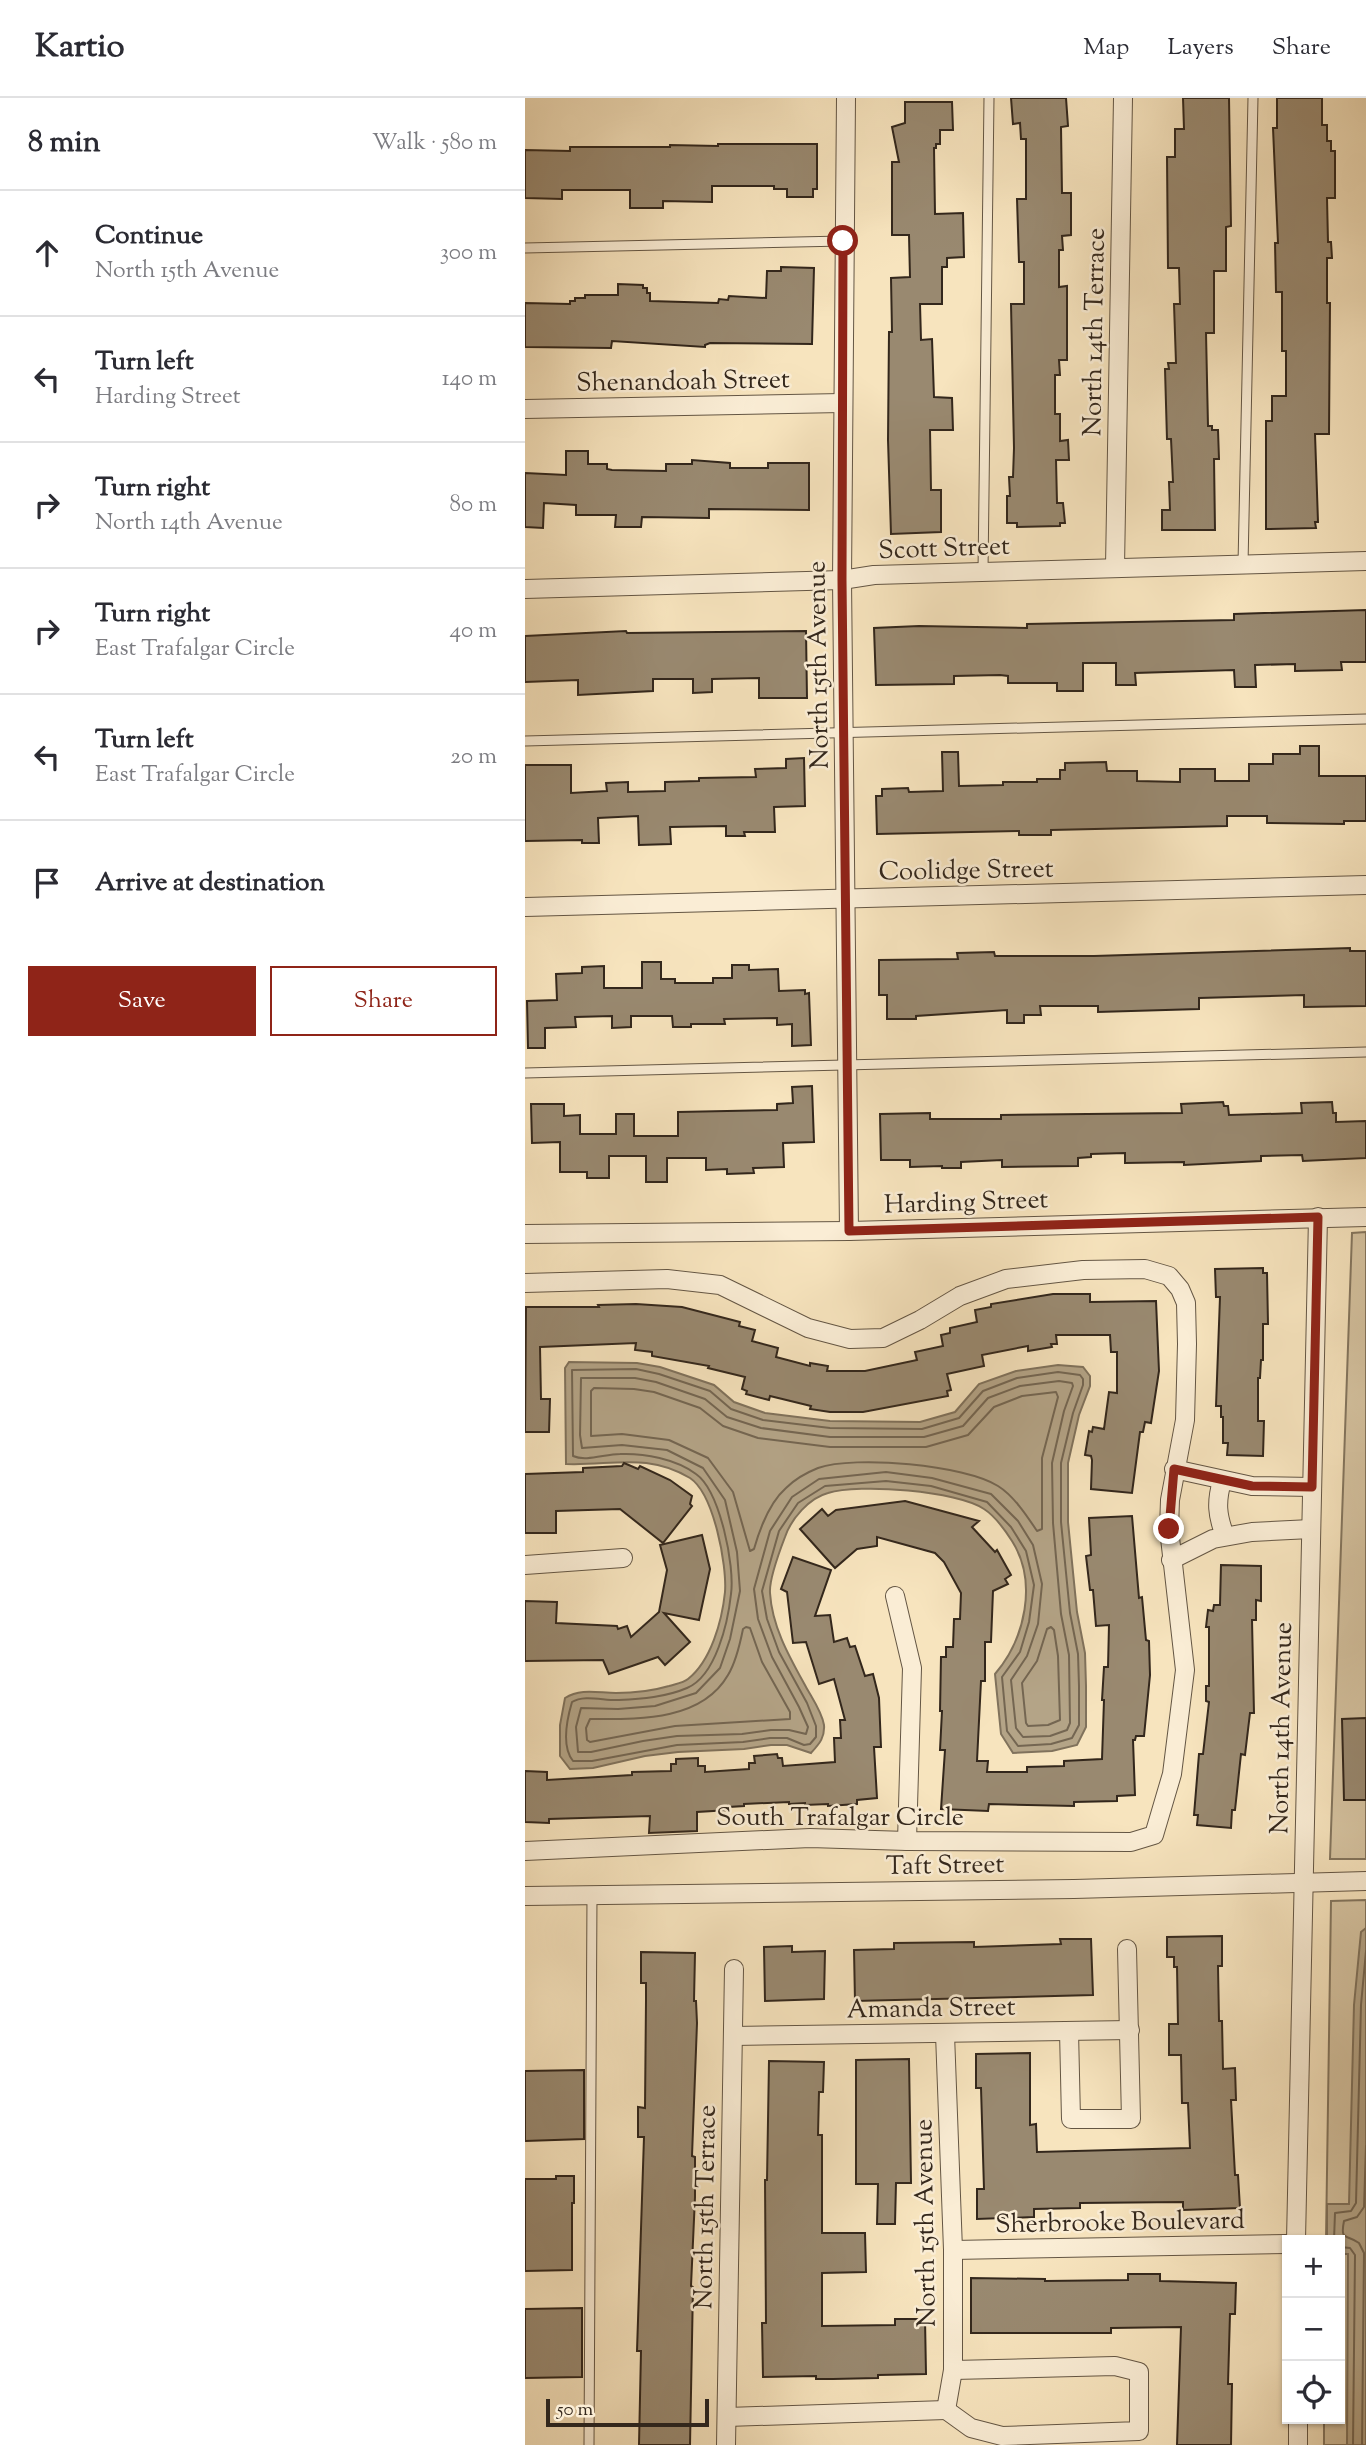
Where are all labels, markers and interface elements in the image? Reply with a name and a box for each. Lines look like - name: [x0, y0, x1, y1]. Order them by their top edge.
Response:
- text: Kartio: [35, 24, 125, 72]
- text: Map: [1083, 31, 1129, 65]
- text: Layers: [1167, 31, 1234, 65]
- text: Share: [1272, 31, 1331, 65]
- text: 8 min: [28, 122, 100, 165]
- text: Walk · 580 m: [372, 127, 497, 160]
- text: Continue: [95, 218, 203, 255]
- route start: [827, 225, 858, 256]
- street label: North 14th Terrace: [1075, 227, 1116, 437]
- icon: ahead: [28, 234, 66, 272]
- text: 300 m: [440, 237, 497, 270]
- text: North 15th Avenue: [95, 255, 279, 288]
- text: Turn left: [95, 344, 194, 381]
- icon: left: [28, 360, 66, 398]
- street label: Shenandoah Street: [576, 362, 790, 403]
- text: 140 m: [442, 363, 497, 396]
- text: Harding Street: [95, 381, 241, 414]
- text: Turn right: [95, 470, 210, 507]
- icon: right: [28, 486, 66, 524]
- text: 80 m: [449, 489, 497, 522]
- text: North 14th Avenue: [95, 507, 283, 540]
- street label: Scott Street: [878, 529, 1011, 570]
- street label: North 15th Avenue: [799, 560, 840, 769]
- text: Turn right: [95, 596, 210, 633]
- icon: right: [28, 612, 66, 650]
- text: 40 m: [450, 615, 497, 648]
- text: East Trafalgar Circle: [95, 633, 295, 666]
- text: Turn left: [95, 722, 194, 759]
- icon: left: [28, 738, 66, 776]
- text: 20 m: [450, 741, 497, 774]
- text: East Trafalgar Circle: [95, 759, 295, 792]
- street label: Coolidge Street: [878, 851, 1054, 892]
- icon: arrive: [28, 864, 66, 902]
- text: Arrive at destination: [95, 865, 325, 902]
- button: Save: [28, 966, 256, 1036]
- button: Share: [270, 966, 497, 1036]
- street label: Harding Street: [883, 1182, 1049, 1225]
- route end: [1153, 1513, 1184, 1544]
- street label: North 14th Avenue: [1262, 1622, 1303, 1835]
- street label: South Trafalgar Circle: [716, 1800, 964, 1837]
- street label: Taft Street: [885, 1847, 1005, 1886]
- street label: Amanda Street: [846, 1990, 1016, 2029]
- street label: North 15th Terrace: [686, 2104, 727, 2310]
- street label: North 15th Avenue: [906, 2118, 947, 2327]
- street label: Sherbrooke Boulevard: [995, 2203, 1245, 2244]
- map controls: [1282, 2235, 1345, 2424]
- button: +: [1282, 2235, 1345, 2298]
- button: −: [1282, 2298, 1345, 2361]
- button: locate: [1282, 2361, 1345, 2424]
- scale bar: [546, 2396, 709, 2428]
- text: 50 m: [557, 2397, 593, 2424]

